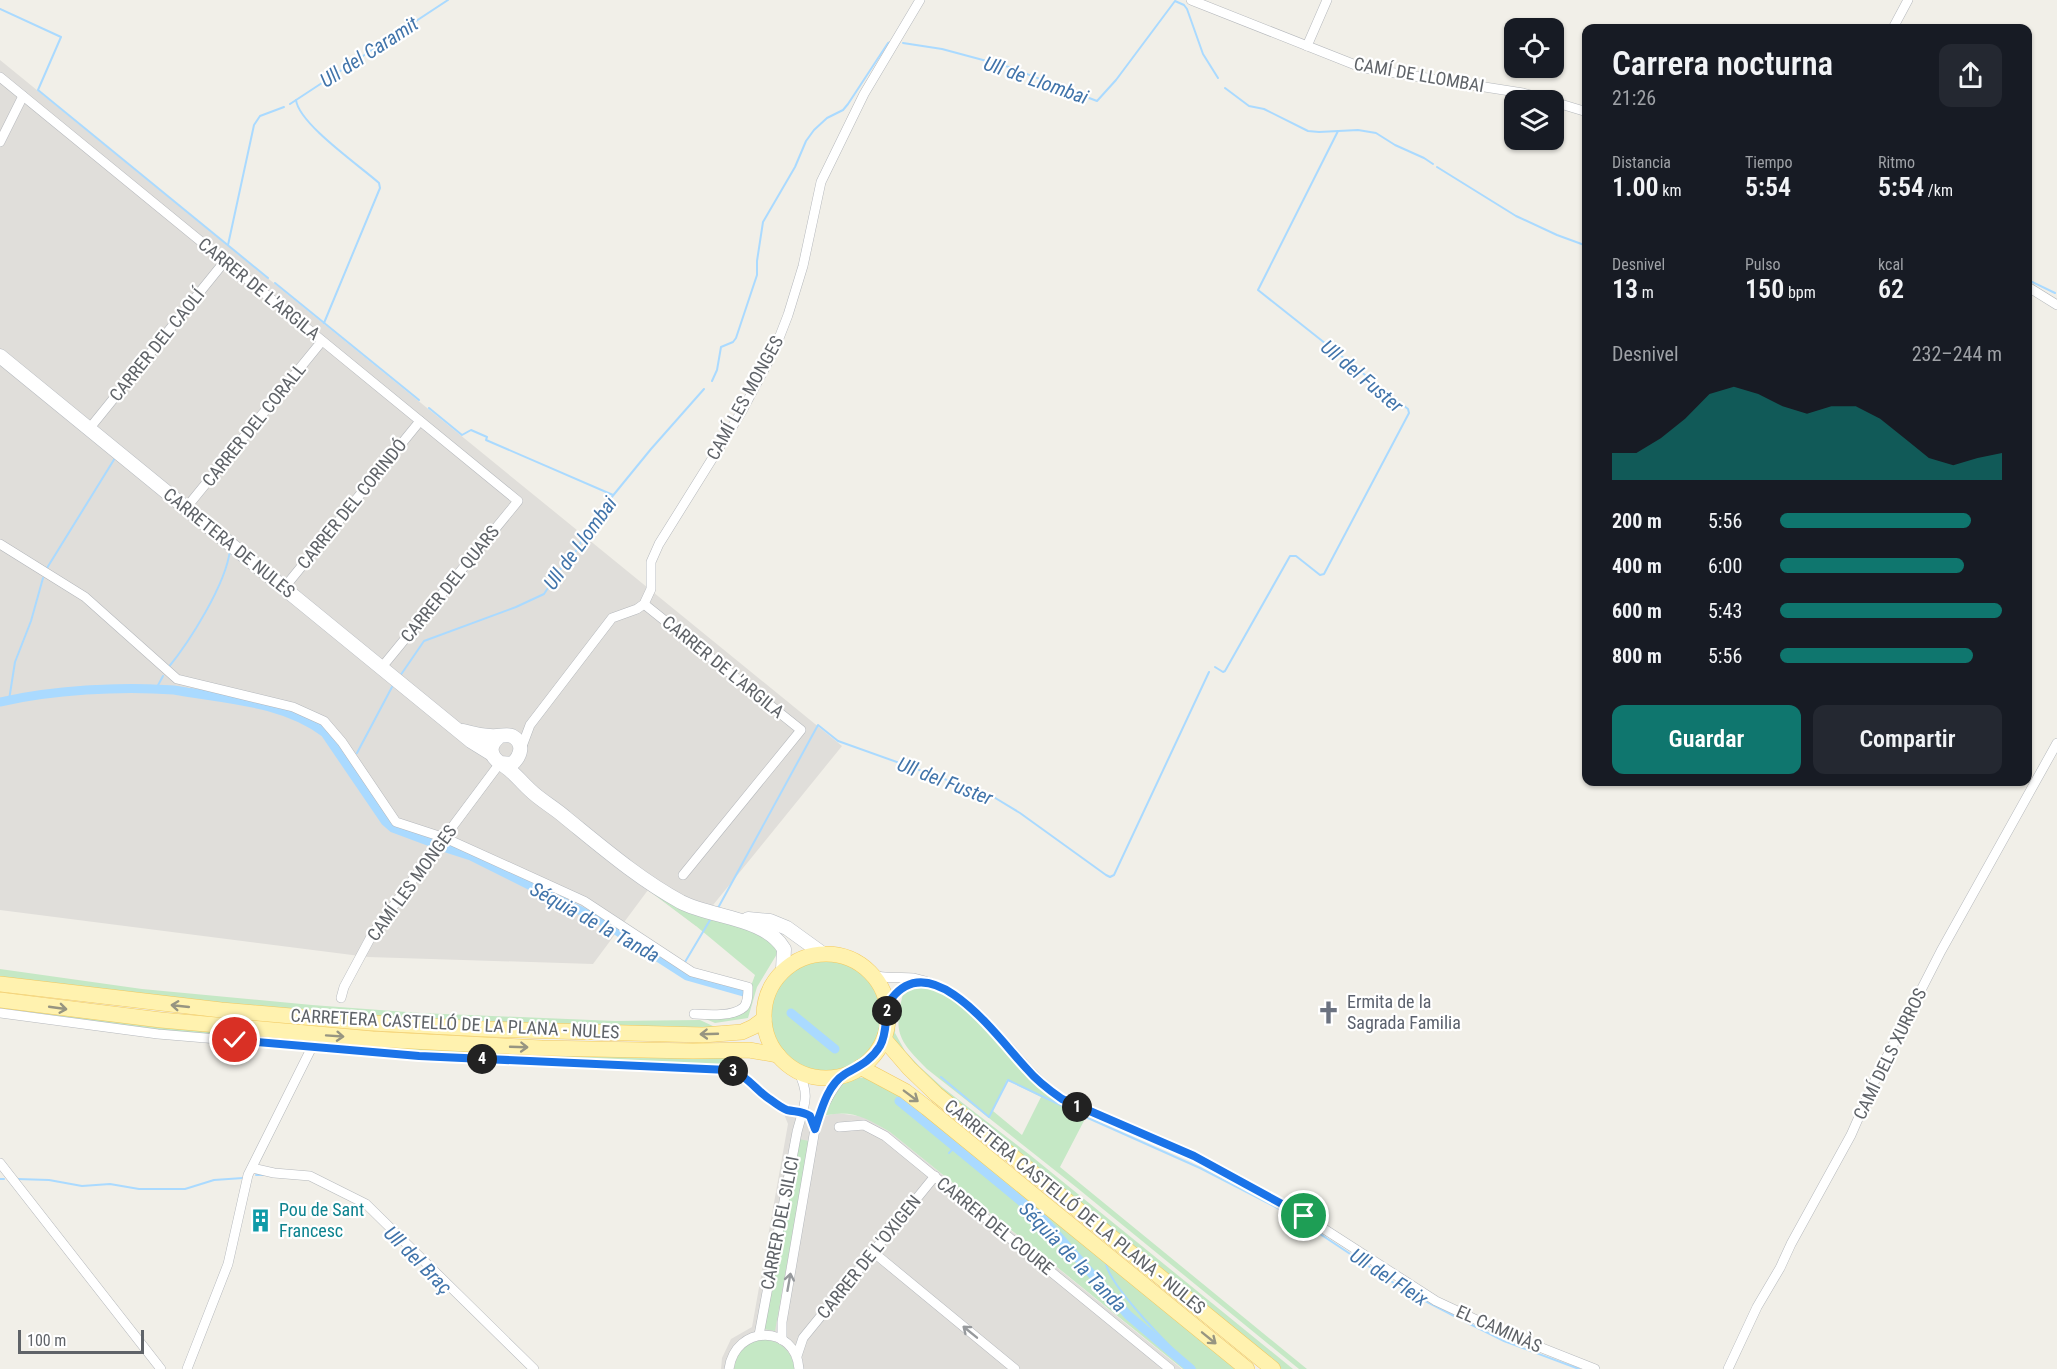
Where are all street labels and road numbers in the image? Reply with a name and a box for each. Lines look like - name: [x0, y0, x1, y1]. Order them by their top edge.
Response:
- street label: CAMÍ DE LLOMBAI: [1352, 53, 1486, 96]
- street label: CARRER DE L'ARGILA: [194, 233, 325, 345]
- street label: CARRER DEL CAOLÍ: [105, 283, 209, 405]
- street label: CAMÍ LES MONGES: [702, 332, 787, 463]
- street label: CARRER DEL CORALL: [198, 359, 310, 490]
- street label: CARRER DEL CORINDÓ: [293, 434, 411, 573]
- street label: CARRETERA DE NULES: [160, 483, 299, 602]
- street label: CARRER DEL QUARS: [396, 521, 503, 646]
- street label: CARRER DE L'ARGILA: [658, 611, 789, 723]
- street label: CAMÍ LES MONGES: [362, 821, 461, 945]
- street label: CAMÍ DELS XURROS: [1849, 985, 1930, 1123]
- street label: CARRETERA CASTELLÓ DE LA PLANA - NULES: [290, 1004, 620, 1043]
- street label: CARRETERA CASTELLÓ DE LA PLANA - NULES: [941, 1095, 1210, 1318]
- street label: CARRER DEL SILICI: [756, 1154, 803, 1292]
- street label: CARRER DEL COURE: [933, 1172, 1058, 1279]
- street label: CARRER DE L'OXIGEN: [812, 1191, 925, 1323]
- street label: EL CAMINÀS: [1453, 1300, 1545, 1357]

